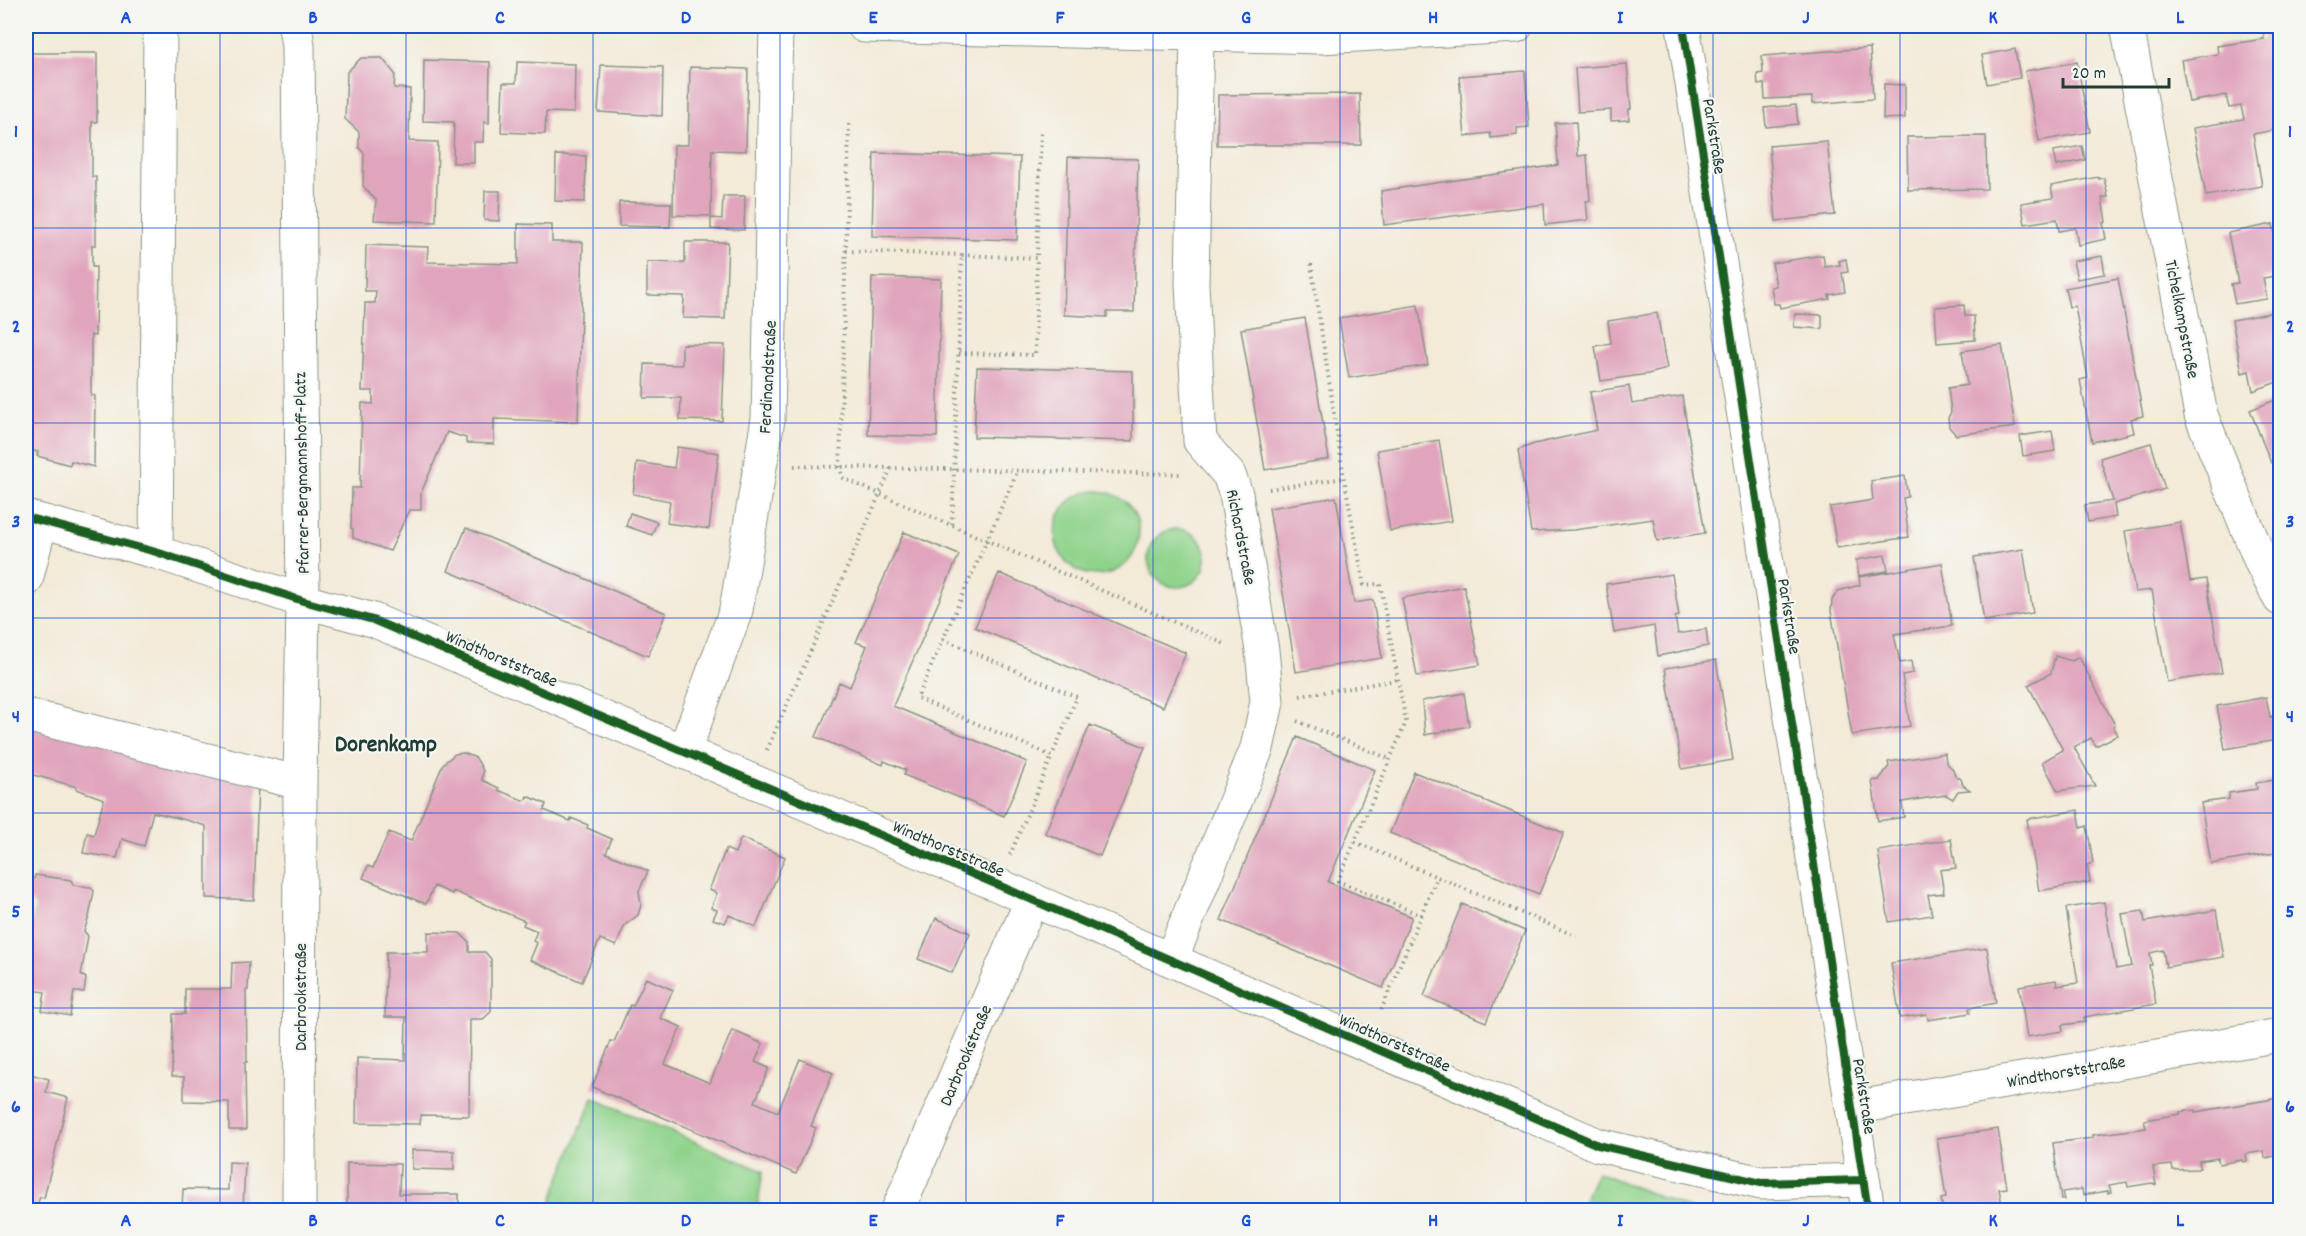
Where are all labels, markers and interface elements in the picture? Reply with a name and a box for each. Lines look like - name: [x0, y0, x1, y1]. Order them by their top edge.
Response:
- text: A: [121, 5, 132, 33]
- text: B: [308, 5, 318, 33]
- text: C: [495, 5, 505, 33]
- text: D: [681, 5, 692, 33]
- text: E: [868, 5, 878, 33]
- text: F: [1056, 5, 1066, 33]
- text: G: [1241, 5, 1251, 33]
- text: H: [1428, 5, 1438, 33]
- text: I: [1617, 5, 1624, 33]
- text: J: [1802, 5, 1810, 33]
- text: K: [1988, 5, 1998, 33]
- text: L: [2176, 5, 2185, 33]
- scale bar: [2063, 51, 2170, 89]
- text: 20 m: [2072, 62, 2106, 87]
- street label: Parkstraße: [1694, 97, 1731, 176]
- text: 1: [14, 119, 18, 147]
- text: 1: [2288, 119, 2292, 147]
- street label: Tichelkampstraße: [2157, 258, 2204, 381]
- text: 2: [12, 314, 20, 342]
- text: 2: [2286, 314, 2294, 342]
- street label: Ferdinandstraße: [754, 320, 785, 435]
- street label: Pfarrer-Bergmannshoff-Platz: [289, 372, 318, 574]
- street label: Richardstraße: [1218, 488, 1261, 588]
- text: 3: [12, 509, 20, 537]
- text: 3: [2286, 509, 2294, 537]
- street label: Parkstraße: [1769, 577, 1806, 656]
- street label: Windthorststraße: [441, 625, 561, 695]
- text: 4: [12, 704, 20, 732]
- text: 4: [2286, 704, 2294, 732]
- district label: Dorenkamp: [335, 729, 437, 763]
- street label: Windthorststraße: [888, 815, 1008, 885]
- text: 5: [11, 899, 21, 927]
- text: 5: [2285, 899, 2295, 927]
- street label: Darbrookstraße: [290, 943, 315, 1051]
- street label: Darbrookstraße: [935, 1001, 1000, 1111]
- street label: Windthorststraße: [1334, 1008, 1454, 1080]
- street label: Windthorststraße: [2005, 1051, 2128, 1096]
- street label: Parkstraße: [1844, 1057, 1881, 1136]
- text: 6: [11, 1094, 21, 1122]
- text: 6: [2285, 1094, 2295, 1122]
- text: A: [121, 1208, 132, 1236]
- text: B: [308, 1208, 318, 1236]
- text: C: [495, 1208, 505, 1236]
- text: D: [681, 1208, 692, 1236]
- text: E: [868, 1208, 878, 1236]
- text: F: [1056, 1208, 1066, 1236]
- text: G: [1241, 1208, 1251, 1236]
- text: H: [1428, 1208, 1438, 1236]
- text: I: [1617, 1208, 1624, 1236]
- text: J: [1802, 1208, 1810, 1236]
- text: K: [1988, 1208, 1998, 1236]
- text: L: [2176, 1208, 2185, 1236]

